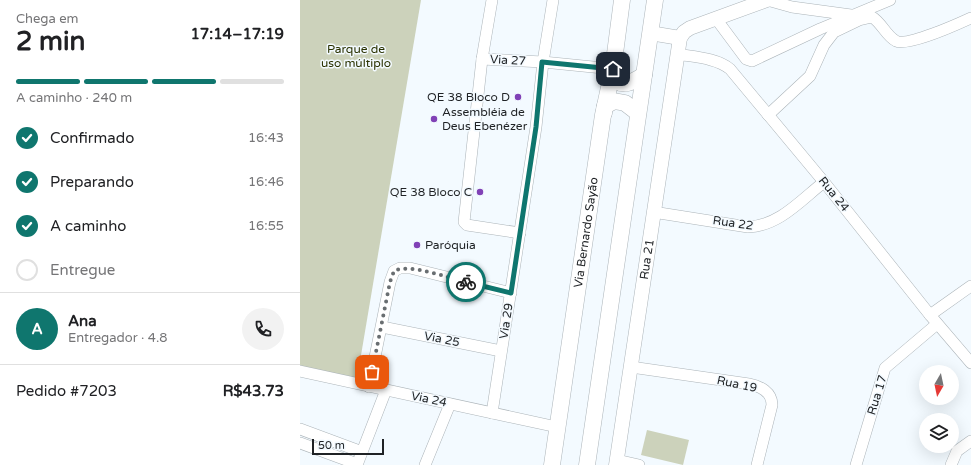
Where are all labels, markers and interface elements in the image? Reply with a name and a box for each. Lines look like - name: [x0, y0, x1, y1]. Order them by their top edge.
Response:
- text: Chega em: [16, 11, 79, 27]
- text: 17:14–17:19: [190, 25, 284, 43]
- text: 2 min: [16, 26, 85, 57]
- park label: Parque de uso múltiplo: [321, 42, 391, 70]
- street label: Via 27: [490, 52, 526, 68]
- pin: [596, 52, 630, 86]
- icon: home: [602, 58, 624, 80]
- text: A caminho · 240 m: [16, 90, 132, 106]
- place label: QE 38 Bloco D: [427, 90, 510, 104]
- marker: QE 38 Bloco D: [513, 92, 523, 102]
- place label: Assembléia de Deus Ebenézer: [442, 105, 528, 133]
- marker: Assembléia de Deus Ebenézer: [429, 114, 439, 124]
- icon: check: [16, 127, 38, 149]
- text: Confirmado: [50, 129, 134, 147]
- text: 16:43: [248, 130, 284, 146]
- icon: check: [16, 171, 38, 193]
- text: Preparando: [50, 173, 134, 191]
- text: 16:46: [248, 174, 284, 190]
- street label: Rua 24: [816, 174, 853, 215]
- street label: Via Bernardo Sayão: [571, 176, 601, 289]
- place label: QE 38 Bloco C: [390, 185, 472, 199]
- marker: QE 38 Bloco C: [475, 187, 485, 197]
- street label: Rua 22: [712, 213, 754, 233]
- icon: check: [16, 215, 38, 237]
- text: A caminho: [50, 217, 126, 235]
- text: 16:55: [248, 218, 284, 234]
- place label: Paróquia: [425, 238, 476, 252]
- street label: Rua 21: [637, 238, 657, 281]
- marker: Paróquia: [412, 240, 422, 250]
- text: Entregue: [50, 261, 115, 279]
- courier: [446, 262, 486, 302]
- icon: bike: [455, 271, 477, 293]
- street label: Via 29: [496, 302, 516, 340]
- button: phone: [242, 308, 284, 350]
- text: Ana: [68, 312, 97, 330]
- text: A: [31, 320, 43, 338]
- street label: Via 25: [423, 329, 461, 349]
- text: Entregador · 4.8: [68, 330, 167, 346]
- pin: [355, 355, 389, 389]
- icon: bag: [361, 361, 383, 383]
- north arrow: [919, 365, 959, 405]
- map controls: [919, 365, 959, 453]
- street label: Rua 19: [716, 373, 758, 395]
- street label: Rua 17: [864, 373, 890, 417]
- text: Pedido #7203: [16, 382, 117, 400]
- text: R$43.73: [223, 382, 284, 400]
- street label: Via 24: [410, 388, 449, 410]
- button: layers: [919, 413, 959, 453]
- scale bar: [312, 437, 384, 456]
- text: 50 m: [318, 439, 345, 452]

